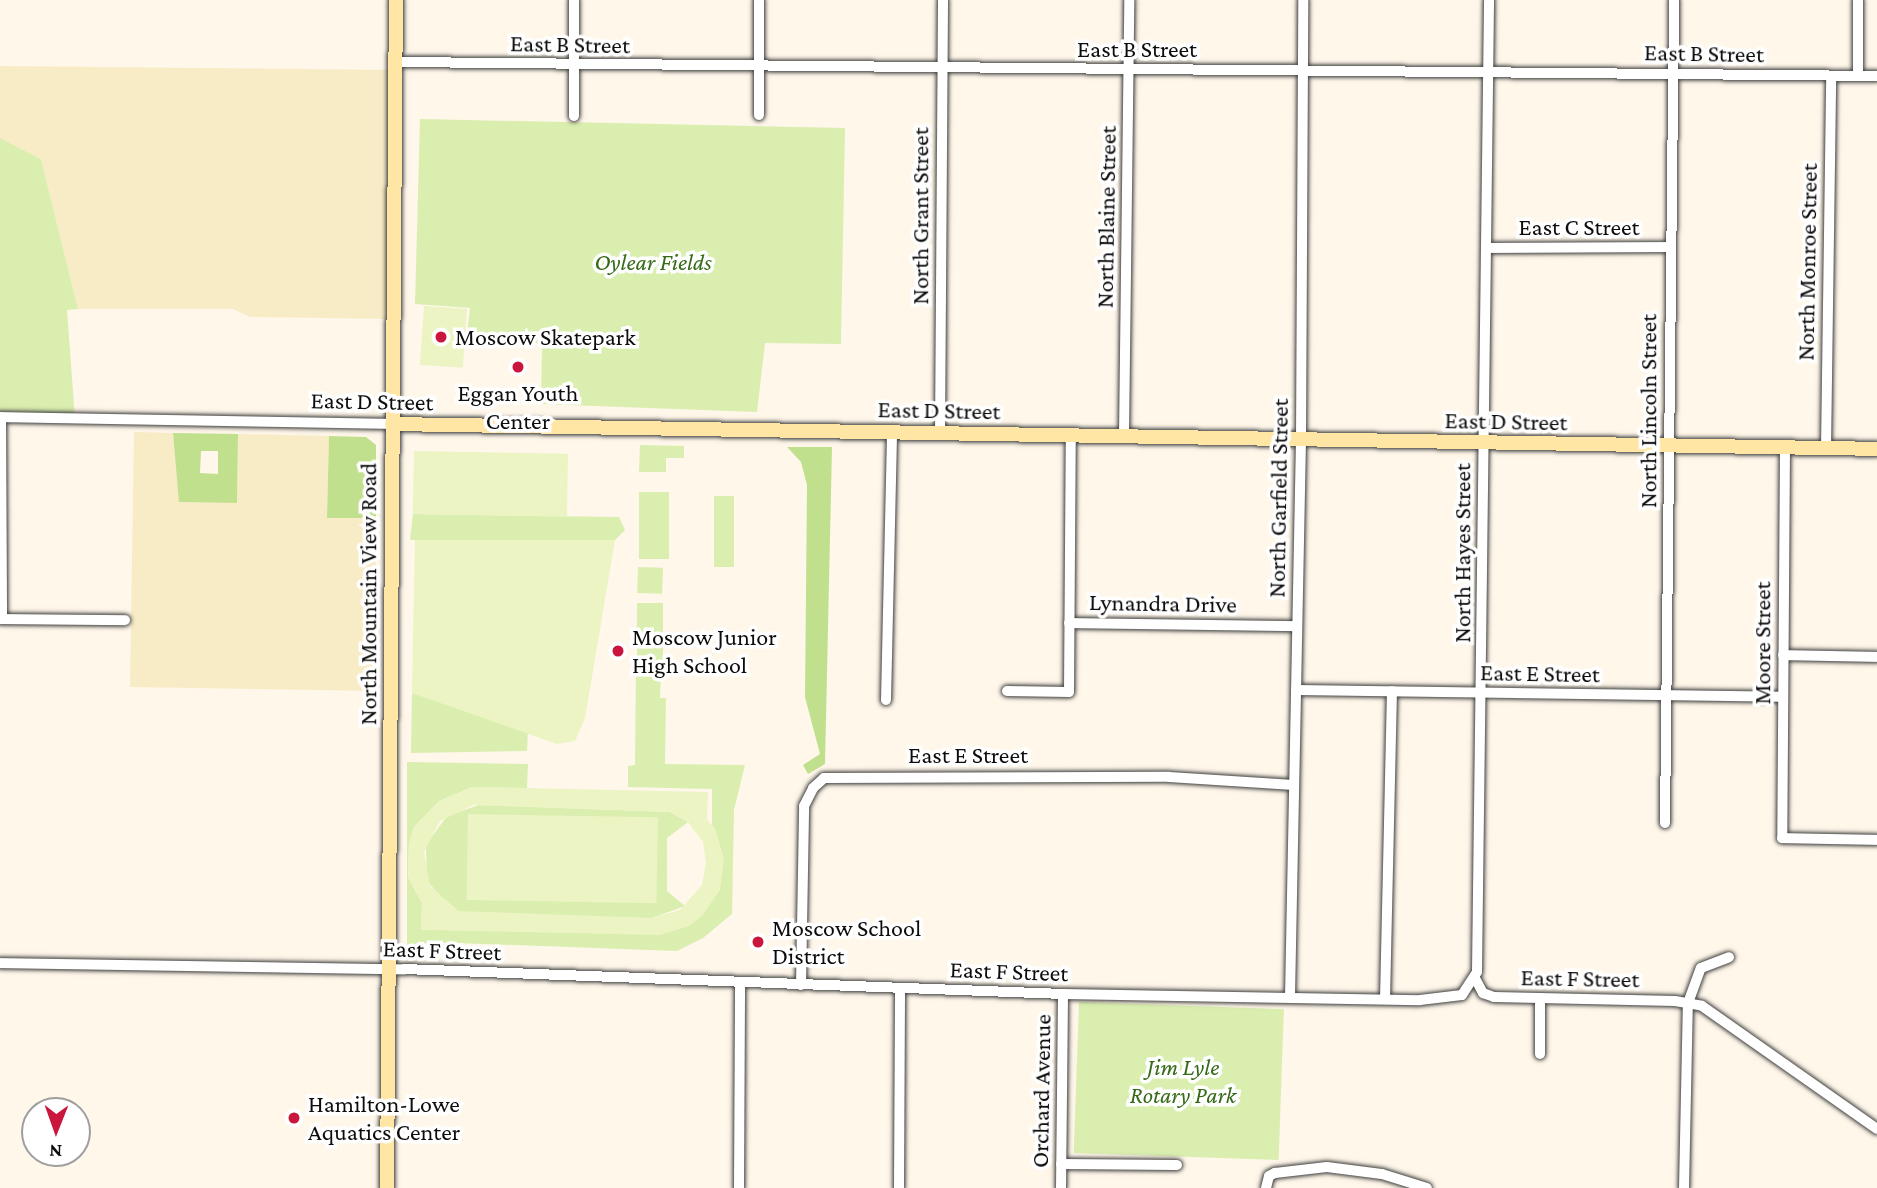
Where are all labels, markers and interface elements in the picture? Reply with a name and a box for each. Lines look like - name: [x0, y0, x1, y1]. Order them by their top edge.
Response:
- street label: East B Street: [510, 29, 630, 59]
- street label: East B Street: [1077, 35, 1197, 63]
- street label: East B Street: [1644, 38, 1764, 68]
- street label: North Blaine Street: [1090, 126, 1122, 308]
- street label: North Grant Street: [906, 127, 934, 305]
- street label: North Monroe Street: [1791, 163, 1823, 361]
- street label: East C Street: [1519, 213, 1639, 241]
- park label: Oylear Fields: [594, 248, 712, 276]
- street label: North Lincoln Street: [1634, 314, 1662, 508]
- place label: Moscow Skatepark: [455, 323, 636, 351]
- marker: Moscow Skatepark: [433, 329, 449, 345]
- marker: Eggan Youth Center: [510, 359, 526, 375]
- place label: Eggan Youth Center: [458, 379, 578, 435]
- street label: East D Street: [310, 386, 434, 416]
- street label: East D Street: [877, 395, 1001, 425]
- street label: North Garfield Street: [1262, 398, 1294, 598]
- street label: East D Street: [1444, 406, 1568, 436]
- street label: North Mountain View Road: [354, 463, 382, 725]
- street label: North Hayes Street: [1448, 463, 1476, 643]
- street label: Moore Street: [1748, 581, 1776, 705]
- street label: Lynandra Drive: [1089, 587, 1237, 619]
- place label: Moscow Junior High School: [632, 623, 777, 679]
- marker: Moscow Junior High School: [610, 643, 626, 659]
- street label: East E Street: [1480, 658, 1600, 688]
- street label: East E Street: [908, 741, 1028, 769]
- place label: Moscow School District: [772, 914, 921, 970]
- street label: East F Street: [382, 934, 502, 966]
- marker: Moscow School District: [750, 934, 766, 950]
- street label: East F Street: [949, 955, 1069, 987]
- street label: East F Street: [1520, 963, 1640, 993]
- street label: Orchard Avenue: [1025, 1014, 1057, 1168]
- park label: Jim Lyle Rotary Park: [1130, 1053, 1236, 1109]
- place label: Hamilton-Lowe Aquatics Center: [308, 1090, 460, 1146]
- north arrow: [21, 1097, 91, 1167]
- marker: Hamilton-Lowe Aquatics Center: [286, 1110, 302, 1126]
- text: N: [49, 1141, 62, 1162]

